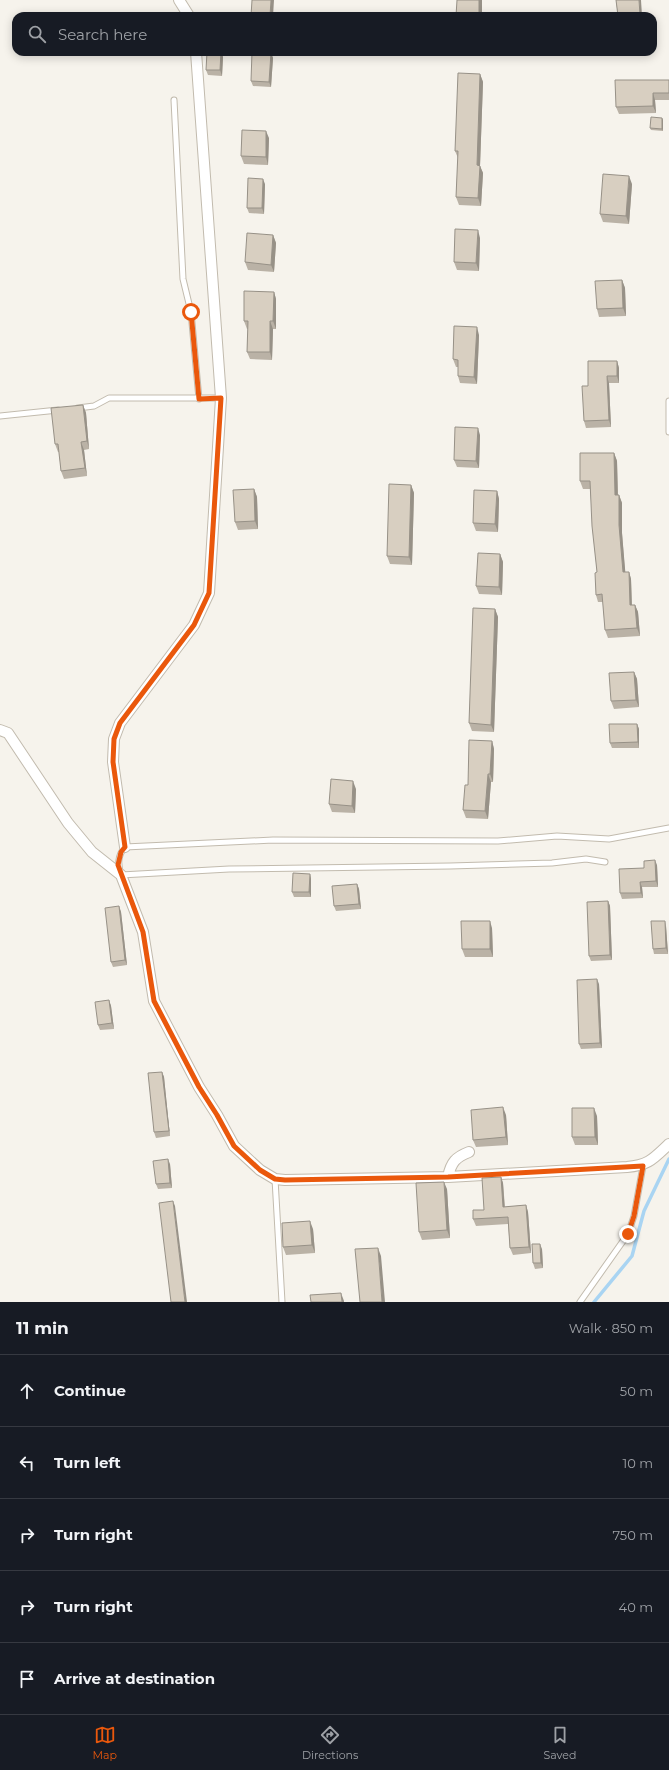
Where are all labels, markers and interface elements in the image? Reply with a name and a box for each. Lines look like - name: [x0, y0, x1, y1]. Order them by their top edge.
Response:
- search box: [12, 12, 657, 56]
- icon: search: [26, 23, 48, 45]
- text: Search here: [58, 25, 147, 44]
- route start: [182, 303, 200, 321]
- route end: [619, 1225, 637, 1243]
- text: 11 min: [16, 1318, 69, 1338]
- text: Walk · 850 m: [569, 1320, 653, 1336]
- icon: ahead: [16, 1380, 38, 1402]
- text: Continue: [54, 1381, 126, 1400]
- text: 50 m: [620, 1383, 653, 1399]
- icon: left: [16, 1452, 38, 1474]
- text: Turn left: [54, 1453, 121, 1472]
- text: 10 m: [623, 1455, 653, 1471]
- icon: right: [16, 1524, 38, 1546]
- text: Turn right: [54, 1525, 133, 1544]
- text: 750 m: [612, 1527, 653, 1543]
- icon: right: [16, 1596, 38, 1618]
- text: Turn right: [54, 1597, 133, 1616]
- text: 40 m: [619, 1599, 653, 1615]
- icon: arrive: [16, 1668, 38, 1690]
- text: Arrive at destination: [54, 1669, 215, 1688]
- tab: Map: [93, 1724, 117, 1762]
- tab: Directions: [302, 1724, 358, 1762]
- tab: Saved: [543, 1724, 576, 1762]

